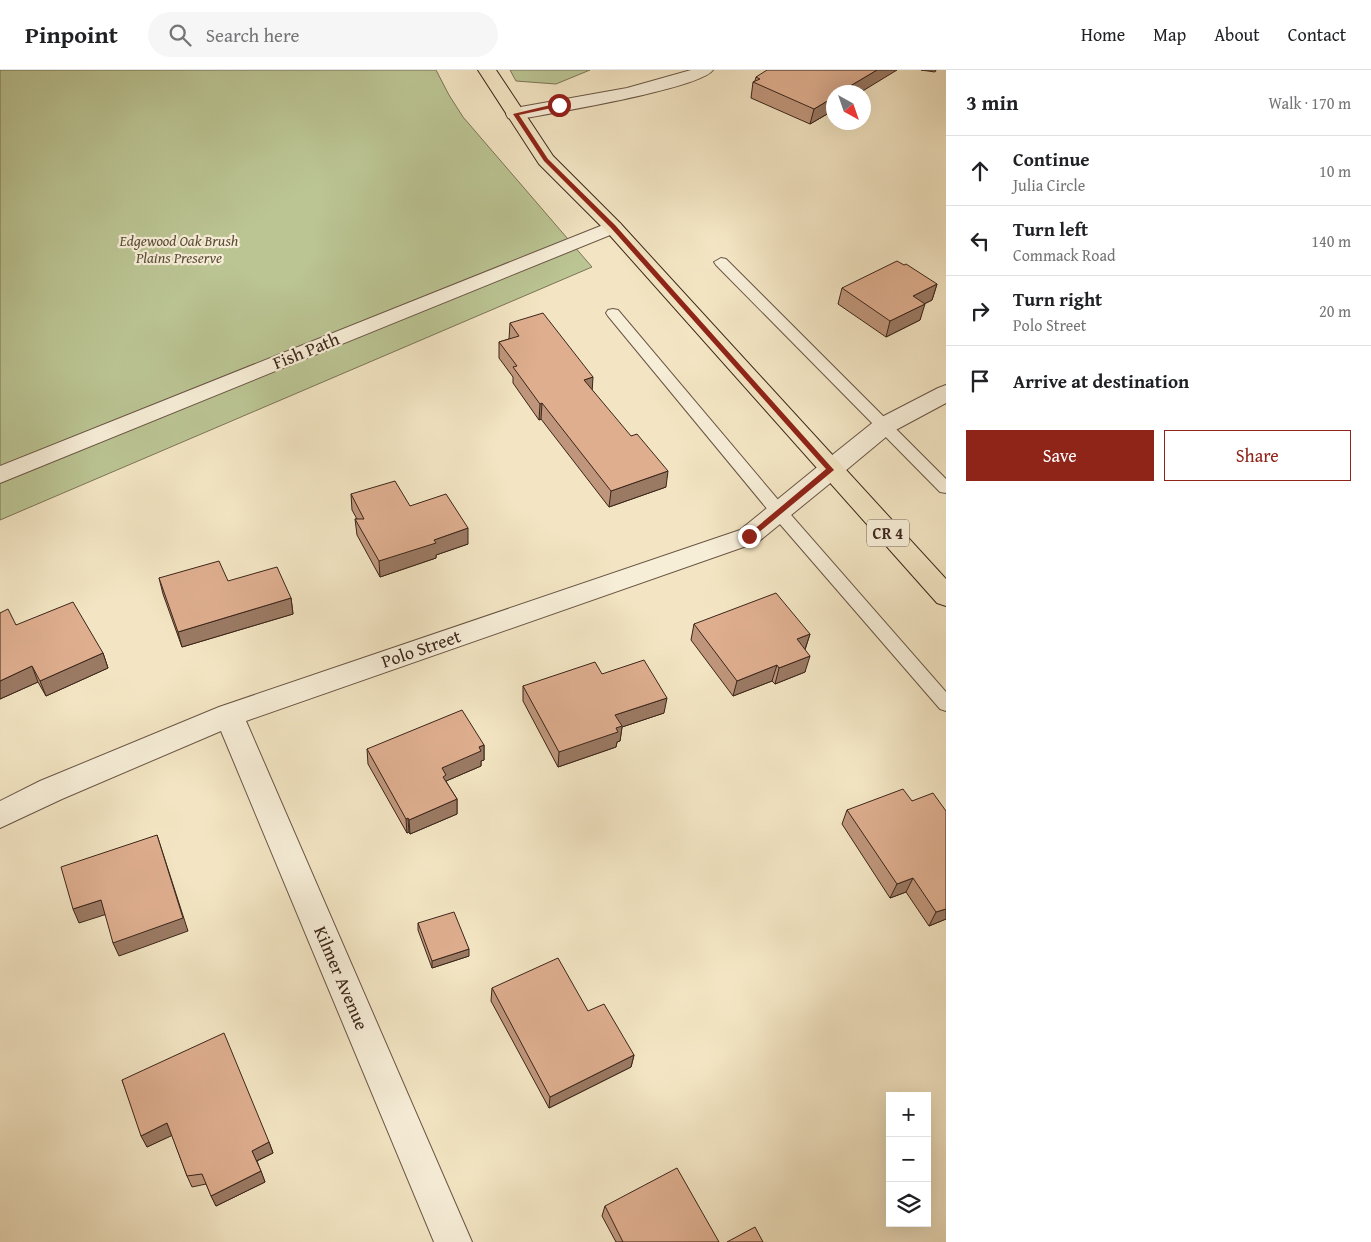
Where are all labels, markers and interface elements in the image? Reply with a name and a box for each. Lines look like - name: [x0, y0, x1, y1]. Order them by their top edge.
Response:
- search box: [148, 12, 498, 57]
- text: Pinpoint: [25, 17, 118, 52]
- icon: search: [166, 21, 194, 49]
- text: Search here: [206, 21, 299, 49]
- text: Home: [1081, 21, 1125, 48]
- text: Map: [1153, 21, 1186, 48]
- text: About: [1214, 21, 1260, 48]
- text: Contact: [1288, 21, 1346, 48]
- north arrow: [826, 85, 871, 130]
- text: 3 min: [966, 87, 1018, 118]
- text: Walk · 170 m: [1268, 91, 1351, 115]
- route start: [548, 94, 571, 117]
- text: Continue: [1013, 145, 1090, 173]
- icon: ahead: [966, 157, 994, 185]
- text: 10 m: [1319, 159, 1351, 183]
- text: Julia Circle: [1013, 173, 1085, 197]
- text: Turn left: [1013, 215, 1088, 243]
- icon: left: [966, 227, 994, 255]
- text: 140 m: [1311, 229, 1351, 253]
- park label: Edgewood Oak Brush Plains Preserve: [119, 230, 239, 268]
- text: Commack Road: [1013, 243, 1116, 267]
- text: Turn right: [1013, 285, 1102, 313]
- icon: right: [966, 297, 994, 325]
- text: 20 m: [1319, 299, 1351, 323]
- text: Polo Street: [1013, 313, 1086, 337]
- street label: Fish Path: [268, 325, 343, 376]
- icon: arrive: [966, 367, 994, 395]
- text: Arrive at destination: [1013, 367, 1189, 395]
- button: Save: [966, 430, 1154, 481]
- button: Share: [1164, 430, 1351, 481]
- road number: CR 4: [867, 519, 909, 546]
- route end: [738, 525, 761, 548]
- street label: Polo Street: [377, 622, 465, 675]
- street label: Kilmer Avenue: [307, 922, 375, 1034]
- map controls: [886, 1092, 931, 1227]
- button: +: [886, 1092, 931, 1137]
- button: −: [886, 1137, 931, 1182]
- button: layers: [886, 1182, 931, 1227]

